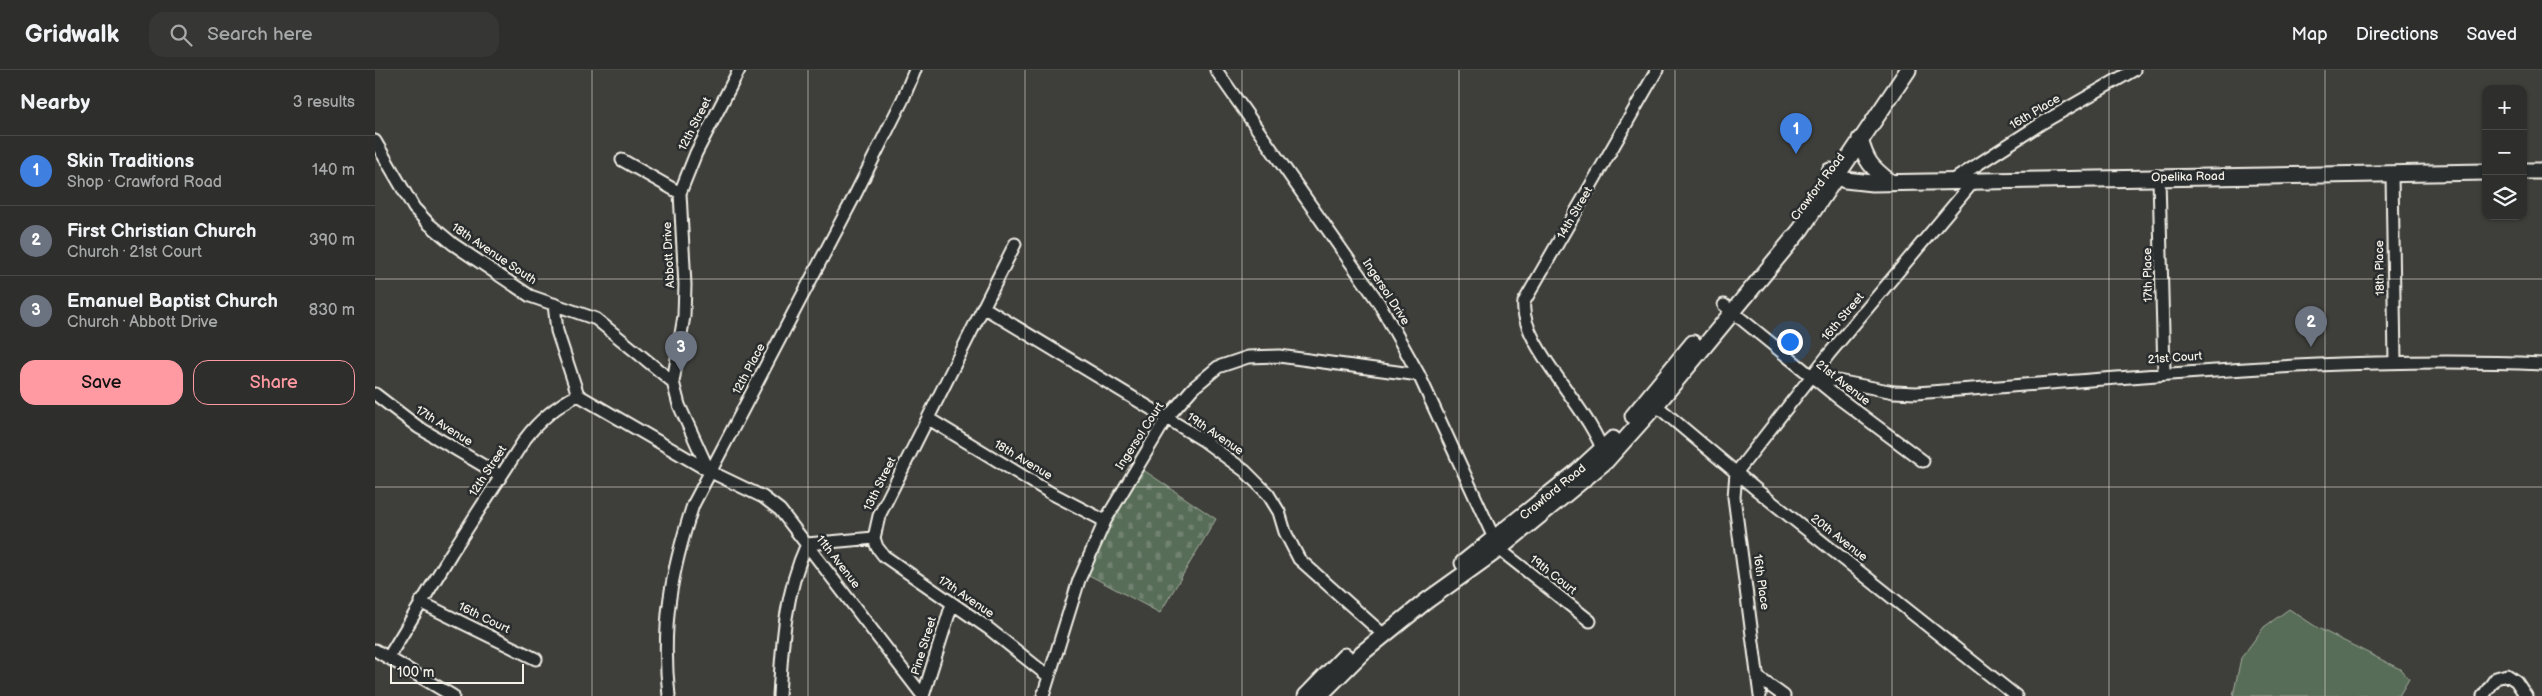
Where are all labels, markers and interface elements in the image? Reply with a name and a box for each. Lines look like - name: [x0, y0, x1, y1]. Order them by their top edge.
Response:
- search box: [149, 12, 499, 57]
- text: Gridwalk: [25, 20, 119, 49]
- icon: search: [167, 21, 195, 49]
- text: Search here: [207, 23, 312, 46]
- text: Map: [2292, 24, 2328, 45]
- text: Directions: [2356, 24, 2438, 45]
- text: Saved: [2466, 24, 2517, 45]
- map controls: [2482, 85, 2527, 220]
- button: +: [2482, 85, 2527, 130]
- text: Nearby: [20, 90, 90, 115]
- street label: 16th Place: [2007, 91, 2063, 133]
- text: 3 results: [293, 93, 355, 112]
- street label: 12th Street: [675, 94, 715, 153]
- pin: 1: [1780, 113, 1812, 154]
- button: −: [2482, 130, 2527, 175]
- text: Skin Traditions: [67, 150, 194, 173]
- street label: Crawford Road: [1788, 150, 1848, 224]
- text: 1: [33, 161, 39, 180]
- text: 140 m: [312, 161, 355, 180]
- street label: Opelika Road: [2151, 169, 2225, 185]
- text: Shop · Crawford Road: [67, 173, 222, 192]
- button: layers: [2482, 175, 2527, 220]
- street label: 14th Street: [1554, 184, 1596, 242]
- text: First Christian Church: [67, 220, 256, 243]
- street label: 18th Avenue South: [449, 220, 540, 288]
- street label: Abbott Drive: [660, 221, 678, 289]
- text: 2: [31, 231, 41, 250]
- text: 390 m: [309, 231, 355, 250]
- street label: 18th Place: [2372, 240, 2388, 296]
- text: Church · 21st Court: [67, 243, 202, 262]
- street label: 17th Place: [2140, 248, 2156, 302]
- street label: Ingersol Drive: [1359, 256, 1413, 328]
- text: Emanuel Baptist Church: [67, 290, 278, 313]
- street label: 16th Street: [1819, 290, 1868, 344]
- text: 3: [31, 301, 41, 320]
- text: 830 m: [309, 301, 355, 320]
- pin: 2: [2295, 306, 2327, 347]
- text: Church · Abbott Drive: [67, 313, 218, 332]
- your location: [1777, 329, 1803, 355]
- pin: 3: [665, 331, 697, 372]
- street label: 12th Place: [729, 341, 769, 397]
- street label: 21st Court: [2147, 349, 2203, 367]
- street label: 21st Avenue: [1813, 357, 1873, 409]
- button: Save: [20, 360, 183, 405]
- button: Share: [193, 360, 355, 405]
- street label: Ingersol Court: [1113, 399, 1168, 473]
- street label: 17th Avenue: [413, 403, 475, 449]
- street label: 19th Avenue: [1184, 409, 1246, 459]
- street label: 18th Avenue: [991, 437, 1055, 483]
- street label: 12th Street: [466, 442, 510, 499]
- street label: 13th Street: [860, 454, 900, 513]
- street label: Crawford Road: [1517, 461, 1589, 523]
- street label: 20th Avenue: [1808, 511, 1870, 565]
- street label: 11th Avenue: [813, 533, 863, 591]
- street label: 19th Court: [1527, 552, 1580, 598]
- street label: 16th Place: [1750, 553, 1772, 611]
- street label: 17th Avenue: [935, 573, 997, 621]
- street label: 16th Court: [456, 599, 513, 637]
- street label: Pine Street: [908, 615, 940, 677]
- scale bar: [390, 661, 524, 684]
- text: 100 m: [397, 664, 434, 681]

